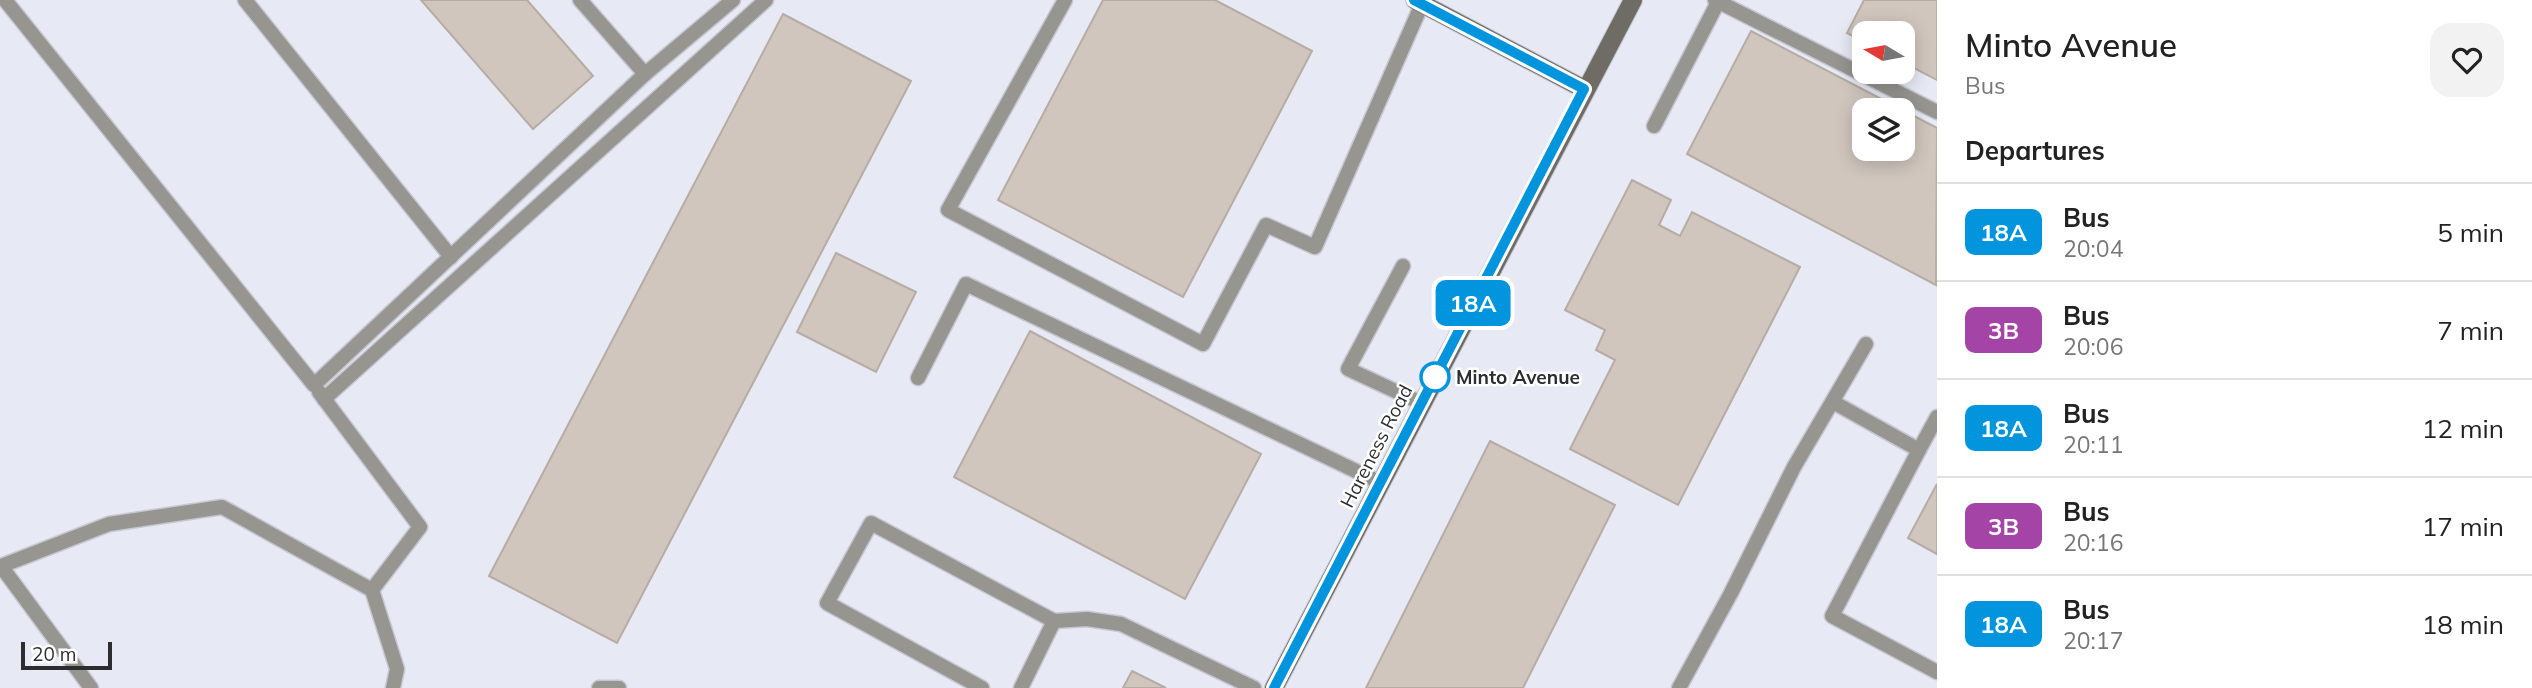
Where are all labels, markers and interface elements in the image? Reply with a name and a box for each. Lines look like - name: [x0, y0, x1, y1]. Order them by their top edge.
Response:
- north arrow: [1852, 21, 1914, 84]
- map controls: [1852, 21, 1915, 161]
- button: heart: [2430, 23, 2504, 97]
- text: Minto Avenue: [1965, 24, 2177, 65]
- text: Bus: [1965, 71, 2005, 100]
- button: layers: [1852, 98, 1915, 161]
- text: Departures: [1965, 134, 2105, 167]
- text: Bus: [2063, 201, 2109, 234]
- text: 5 min: [2437, 216, 2504, 249]
- text: 18A: [1980, 217, 2027, 247]
- text: 20:04: [2063, 234, 2123, 263]
- line badge: 18A: [1433, 280, 1513, 326]
- text: 18A: [1450, 288, 1496, 318]
- text: Bus: [2063, 299, 2109, 332]
- text: 7 min: [2437, 314, 2504, 347]
- text: 3B: [1988, 315, 2019, 345]
- text: 20:06: [2063, 332, 2123, 361]
- marker: Minto Avenue: [1420, 362, 1450, 392]
- place label: Minto Avenue: [1456, 365, 1580, 389]
- street label: Hareness Road: [1335, 380, 1417, 512]
- text: Bus: [2063, 397, 2109, 430]
- text: 12 min: [2422, 412, 2504, 445]
- text: 18A: [1980, 413, 2027, 443]
- text: 20:11: [2063, 430, 2123, 459]
- text: Bus: [2063, 495, 2109, 528]
- text: 17 min: [2422, 510, 2504, 543]
- text: 3B: [1988, 511, 2019, 541]
- text: 20:16: [2063, 528, 2123, 557]
- text: Bus: [2063, 593, 2109, 626]
- text: 18 min: [2422, 608, 2504, 641]
- text: 18A: [1980, 609, 2027, 639]
- text: 20:17: [2063, 626, 2123, 655]
- scale bar: [21, 639, 112, 671]
- text: 20 m: [32, 642, 76, 666]

